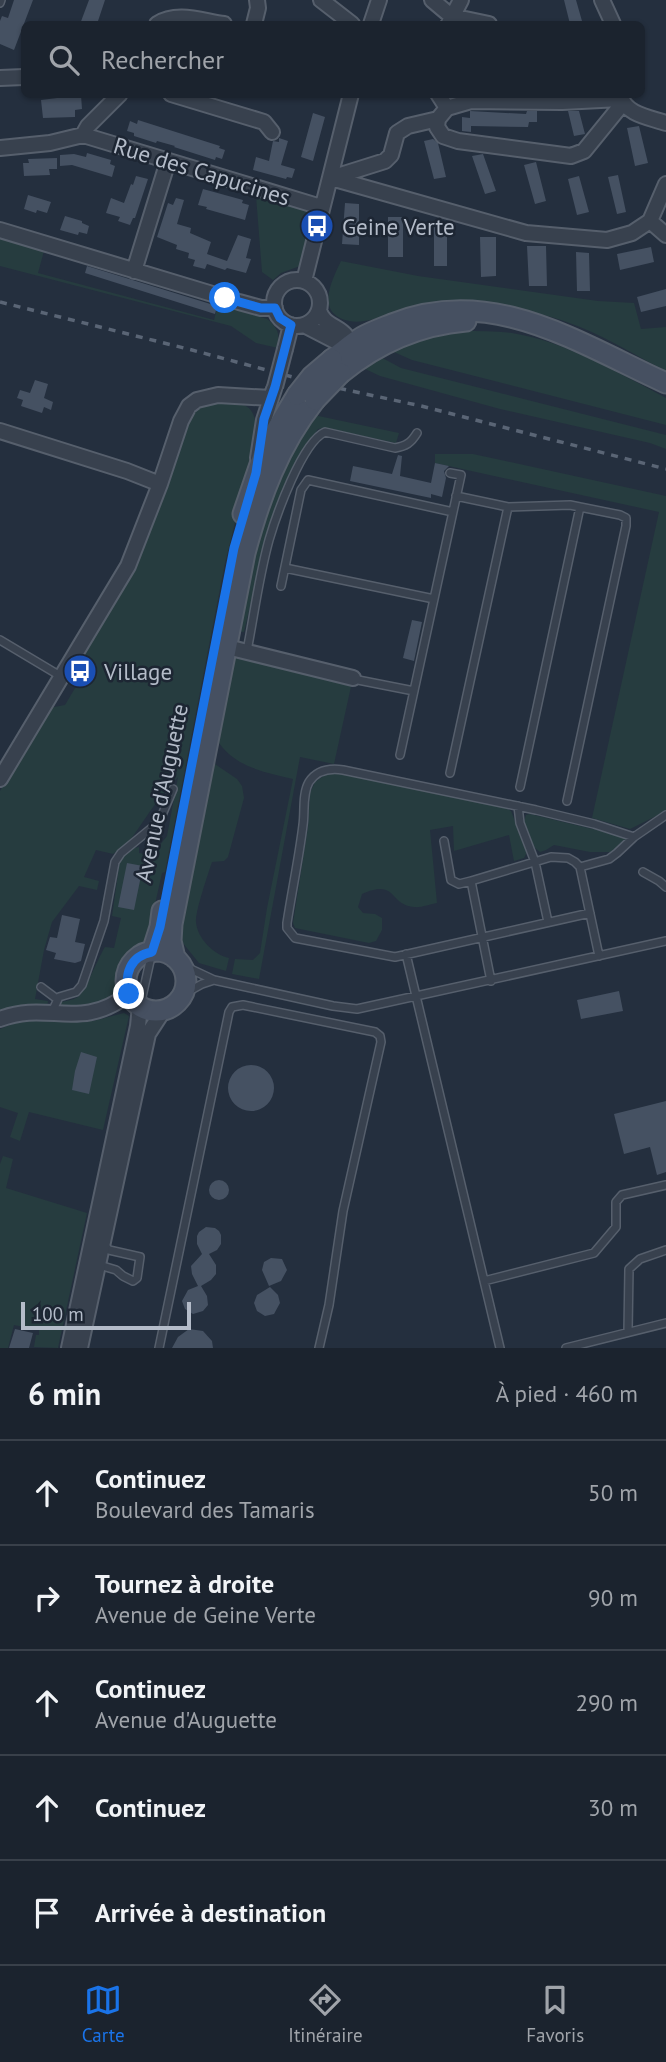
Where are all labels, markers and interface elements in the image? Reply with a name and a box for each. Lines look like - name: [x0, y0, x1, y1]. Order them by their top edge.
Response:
- search box: [21, 21, 645, 98]
- icon: search: [45, 41, 83, 79]
- text: Rechercher: [101, 43, 224, 76]
- street label: Rue des Capucines: [110, 130, 294, 212]
- bus stop icon: Geine Verte: [298, 207, 336, 245]
- place label: Geine Verte: [342, 212, 455, 241]
- route start: [209, 282, 240, 313]
- bus stop icon: Village: [61, 652, 99, 690]
- place label: Village: [103, 657, 172, 686]
- street label: Avenue d'Auguette: [128, 701, 194, 885]
- route end: [113, 978, 144, 1009]
- scale bar: [21, 1299, 191, 1331]
- text: 100 m: [32, 1302, 84, 1326]
- text: 6 min: [28, 1374, 101, 1413]
- text: À pied · 460 m: [496, 1379, 638, 1408]
- text: Continuez: [95, 1462, 206, 1495]
- icon: ahead: [28, 1474, 66, 1512]
- text: 50 m: [588, 1478, 638, 1507]
- text: Boulevard des Tamaris: [95, 1495, 315, 1524]
- text: Tournez à droite: [95, 1567, 274, 1600]
- icon: right: [28, 1579, 66, 1617]
- text: 90 m: [588, 1583, 638, 1612]
- text: Avenue de Geine Verte: [95, 1600, 316, 1629]
- text: Continuez: [95, 1672, 206, 1705]
- icon: ahead: [28, 1684, 66, 1722]
- text: 290 m: [576, 1688, 638, 1717]
- text: Avenue d'Auguette: [95, 1705, 277, 1734]
- icon: ahead: [28, 1789, 66, 1827]
- text: Continuez: [95, 1791, 206, 1824]
- text: 30 m: [588, 1793, 638, 1822]
- icon: arrive: [28, 1894, 66, 1932]
- text: Arrivée à destination: [95, 1896, 326, 1929]
- tab: Carte: [82, 1981, 125, 2047]
- tab: Itinéraire: [288, 1981, 363, 2047]
- tab: Favoris: [526, 1981, 584, 2047]

